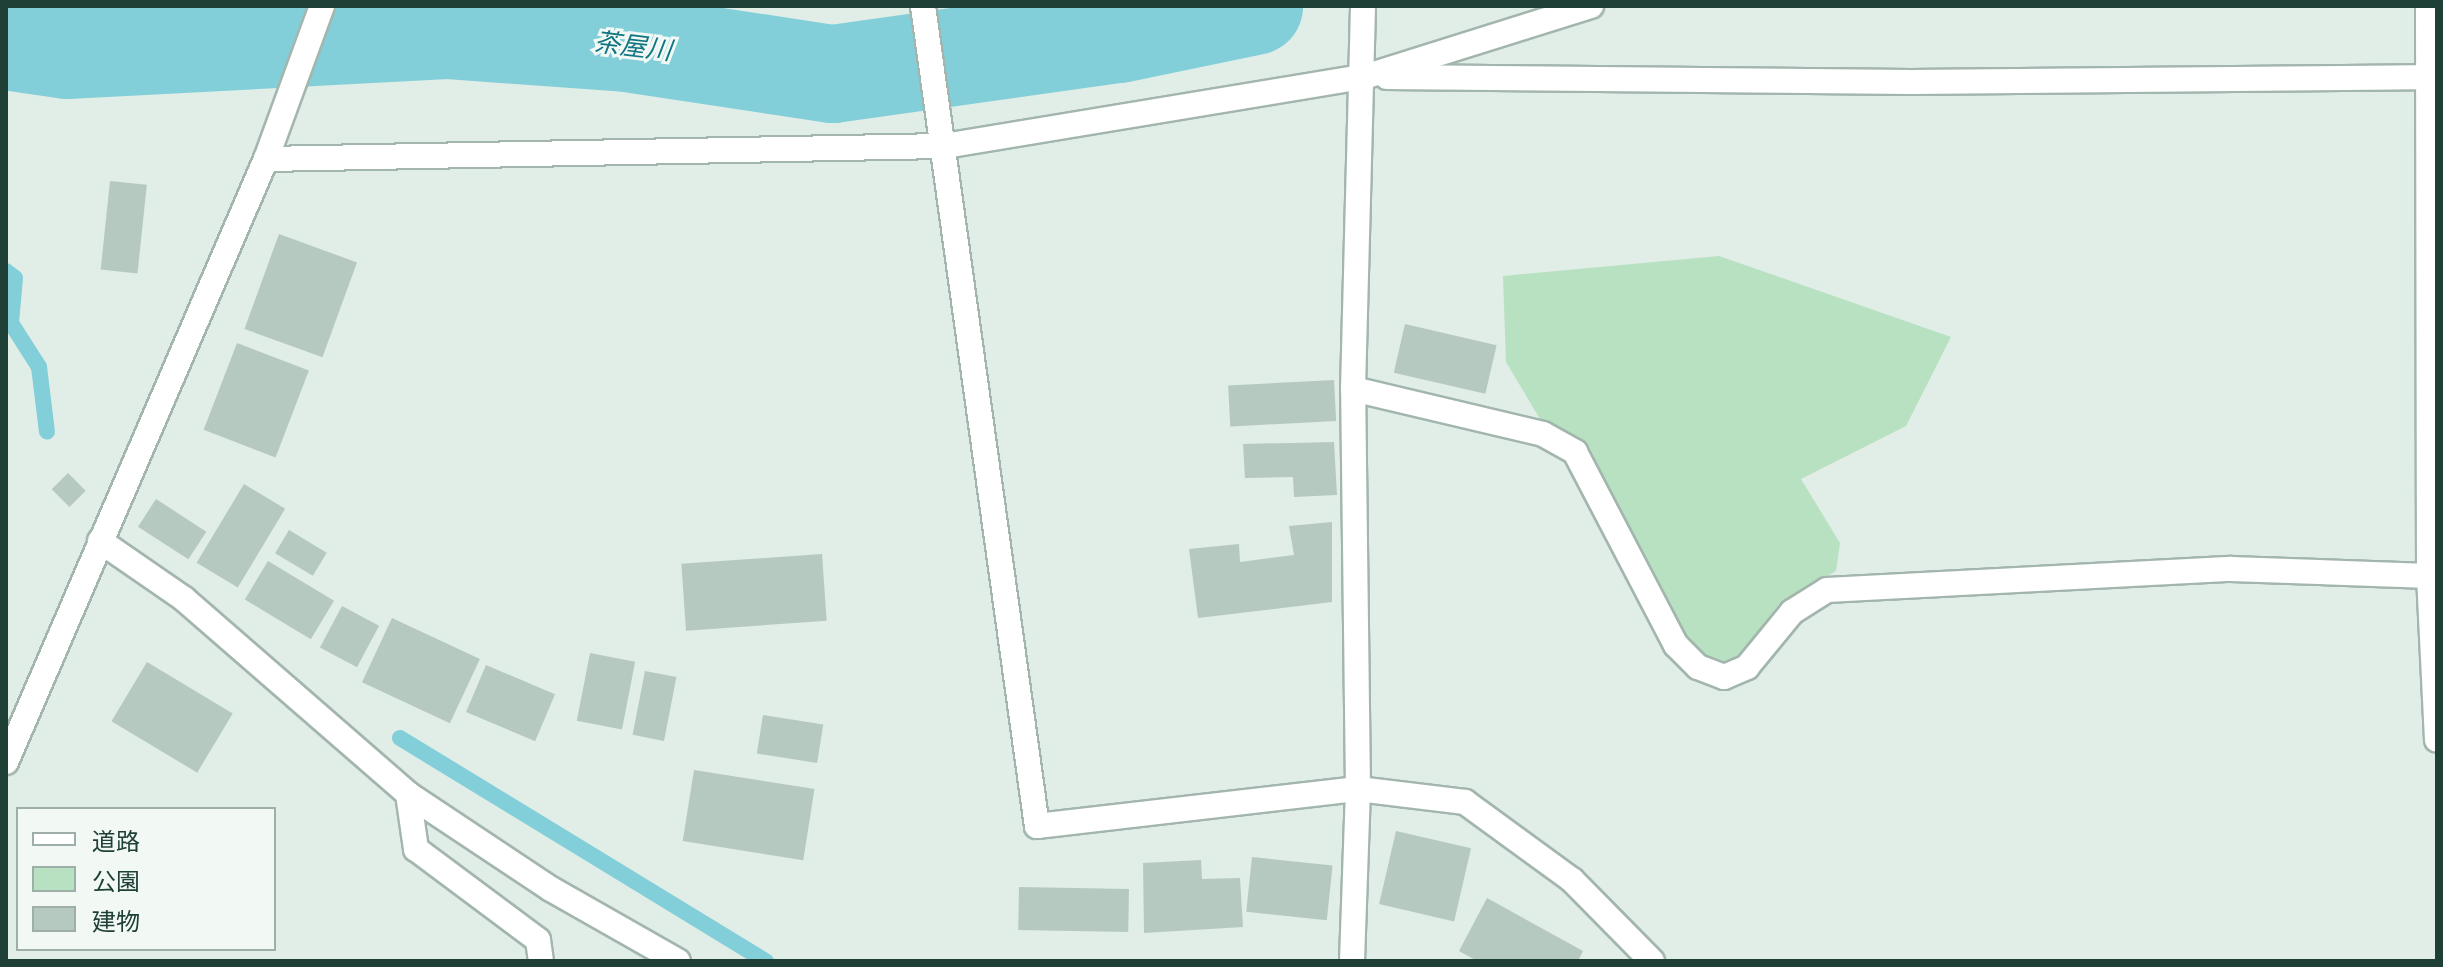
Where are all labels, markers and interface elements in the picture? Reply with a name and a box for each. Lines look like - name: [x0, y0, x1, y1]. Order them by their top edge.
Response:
- water label: 茶屋川: [592, 26, 674, 66]
- legend: [16, 807, 276, 951]
- text: 道路: [92, 826, 140, 857]
- text: 公園: [92, 866, 140, 897]
- text: 建物: [92, 906, 140, 937]

